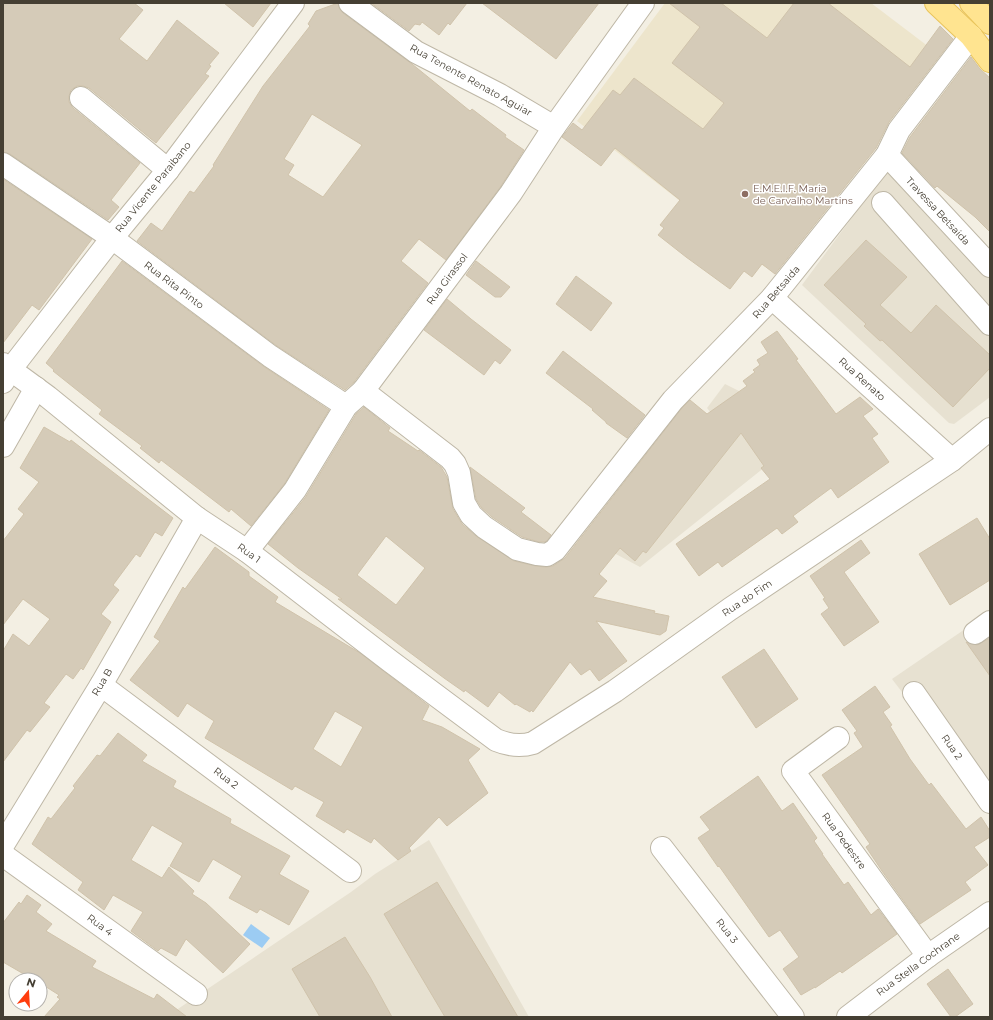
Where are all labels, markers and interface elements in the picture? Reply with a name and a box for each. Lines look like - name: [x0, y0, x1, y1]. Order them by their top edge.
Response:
- street label: Rua Tenente Renato Aguiar: [408, 41, 534, 119]
- street label: Rua Vicente Paraibano: [112, 139, 194, 235]
- street label: Travessa Betsaida: [903, 174, 973, 248]
- place label: E.M.E.I.F. Maria de Carvalho Martins: [753, 182, 853, 207]
- marker: E.M.E.I.F. Maria de Carvalho Martins: [740, 189, 750, 199]
- street label: Rua Girassol: [423, 251, 471, 307]
- street label: Rua Rita Pinto: [142, 258, 206, 312]
- street label: Rua Betsaida: [749, 263, 803, 321]
- street label: Rua Renato: [836, 355, 888, 403]
- street label: Rua 1: [235, 540, 263, 566]
- street label: Rua do Fim: [719, 576, 775, 620]
- street label: Rua B: [89, 666, 115, 698]
- street label: Rua 2: [939, 732, 966, 763]
- street label: Rua 2: [211, 764, 241, 792]
- street label: Rua Pedestre: [819, 810, 869, 872]
- street label: Rua 4: [84, 911, 116, 939]
- street label: Rua 3: [713, 916, 741, 946]
- street label: Rua Stella Cochrane: [874, 929, 962, 999]
- north arrow: [8, 972, 48, 1012]
- text: N: [25, 974, 37, 991]

